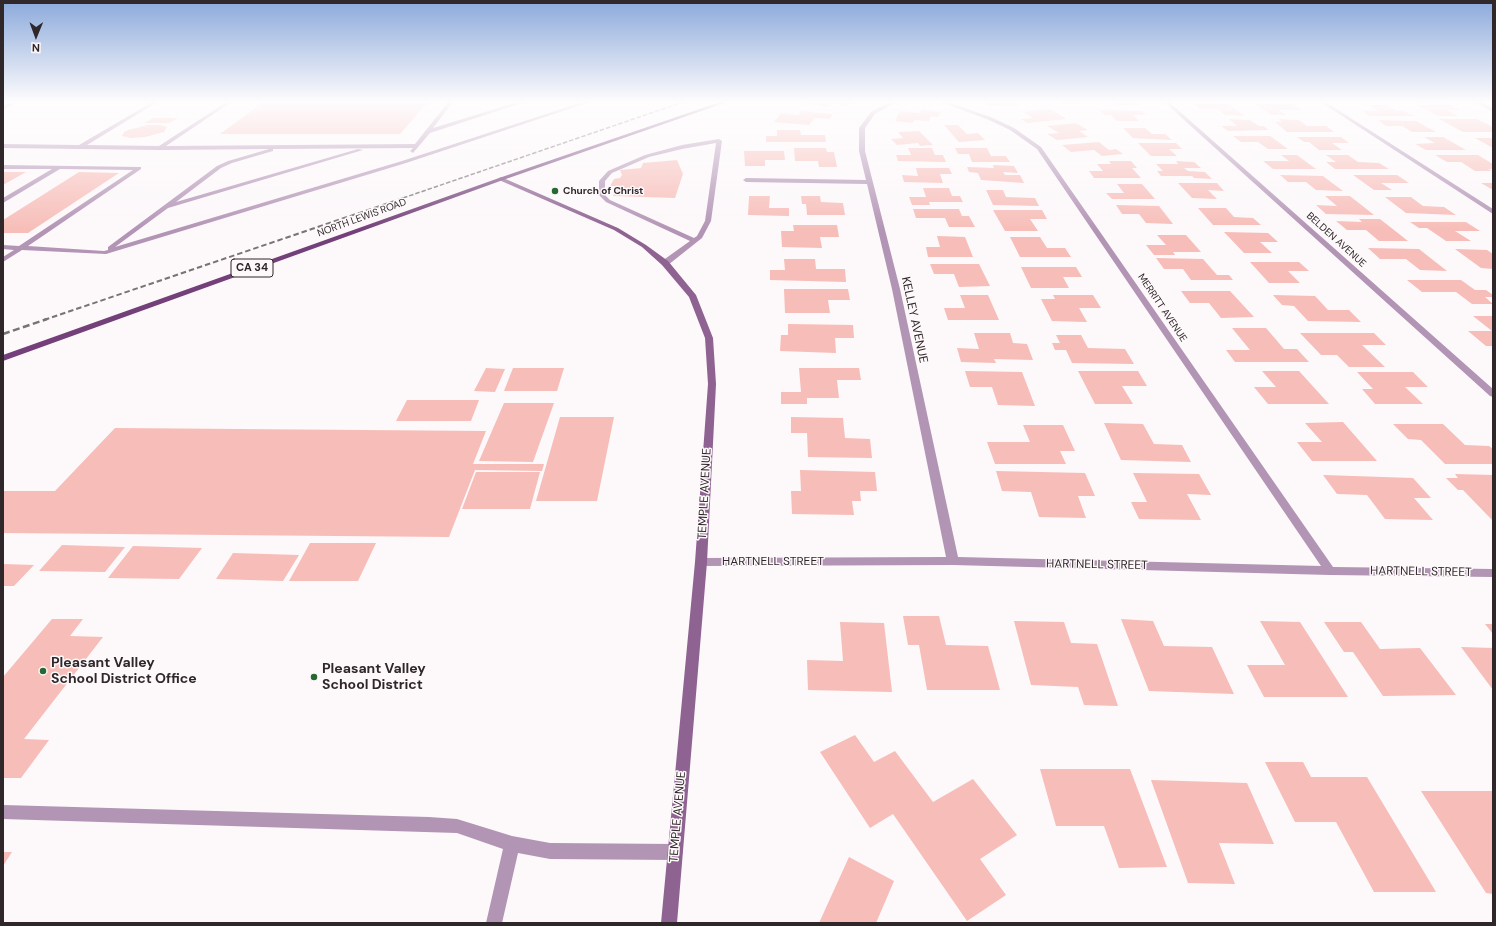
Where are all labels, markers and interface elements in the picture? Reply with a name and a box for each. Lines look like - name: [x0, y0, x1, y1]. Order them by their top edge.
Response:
- north arrow: [16, 16, 56, 56]
- text: N: [32, 41, 40, 55]
- place label: Church of Christ: [563, 185, 643, 197]
- marker: Church of Christ: [550, 186, 560, 196]
- street label: NORTH LEWIS ROAD: [316, 196, 408, 240]
- street label: BELDEN AVENUE: [1304, 210, 1368, 270]
- road number: CA 34: [231, 259, 273, 277]
- street label: MERRITT AVENUE: [1135, 272, 1189, 344]
- street label: KELLEY AVENUE: [898, 276, 930, 364]
- street label: TEMPLE AVENUE: [695, 448, 715, 540]
- street label: HARTNELL STREET: [722, 555, 824, 569]
- street label: HARTNELL STREET: [1046, 557, 1148, 573]
- street label: HARTNELL STREET: [1370, 564, 1472, 580]
- place label: Pleasant Valley School District Office: [51, 655, 197, 688]
- place label: Pleasant Valley School District: [322, 661, 426, 694]
- marker: Pleasant Valley School District Office: [38, 666, 48, 676]
- marker: Pleasant Valley School District: [309, 672, 319, 682]
- street label: TEMPLE AVENUE: [667, 771, 689, 863]

